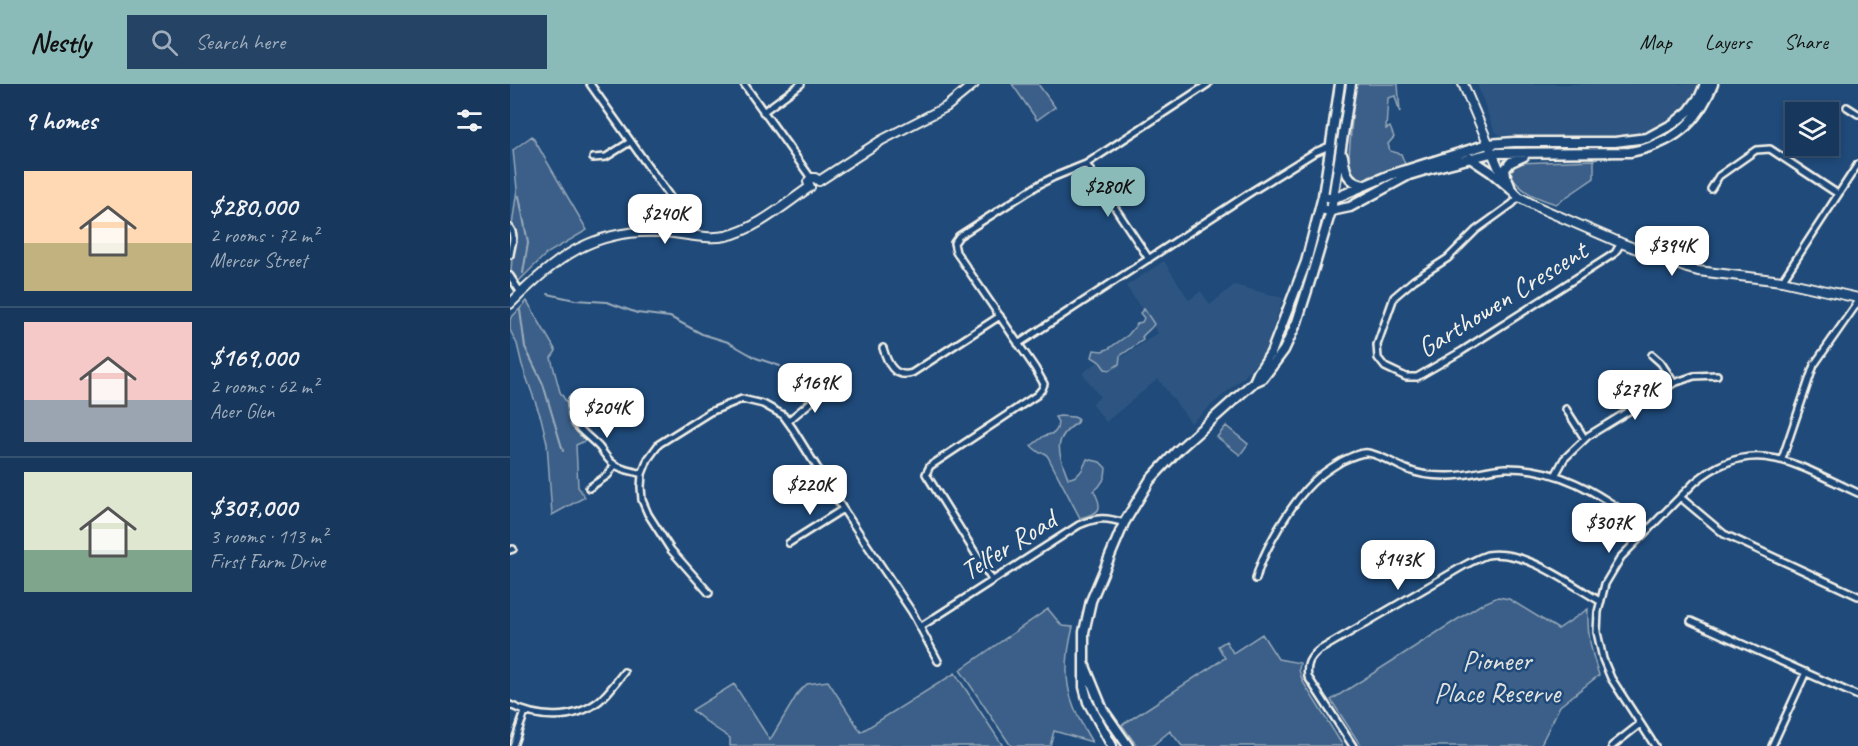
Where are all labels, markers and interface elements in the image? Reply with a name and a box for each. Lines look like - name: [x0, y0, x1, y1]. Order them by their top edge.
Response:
- search box: [127, 15, 547, 69]
- text: Nestly: [30, 25, 91, 60]
- icon: search: [148, 26, 181, 59]
- text: Search here: [196, 28, 285, 56]
- text: Map: [1639, 29, 1672, 55]
- text: Layers: [1705, 29, 1751, 55]
- text: Share: [1784, 29, 1828, 55]
- map controls: [1785, 102, 1839, 156]
- button: layers: [1785, 102, 1839, 156]
- text: 9 homes: [24, 104, 97, 137]
- icon: filters: [453, 104, 486, 137]
- pin: $280K: [1066, 167, 1150, 218]
- text: $280K: [1085, 174, 1131, 199]
- text: $280,000: [210, 190, 297, 223]
- pin: $240K: [623, 194, 707, 245]
- icon: home: [72, 195, 144, 267]
- text: $240K: [642, 201, 688, 226]
- text: 2 rooms · 72 m²: [210, 223, 318, 248]
- pin: $394K: [1630, 226, 1714, 277]
- street label: Garthowen Crescent: [1411, 231, 1596, 365]
- text: $394K: [1649, 233, 1695, 258]
- text: Mercer Street: [210, 248, 307, 273]
- text: $169,000: [210, 341, 297, 374]
- icon: home: [72, 346, 144, 418]
- pin: $169K: [773, 363, 857, 414]
- text: $169K: [792, 370, 838, 395]
- pin: $279K: [1593, 370, 1677, 421]
- text: 2 rooms · 62 m²: [210, 374, 318, 399]
- text: $279K: [1612, 377, 1658, 402]
- pin: $204K: [565, 388, 649, 439]
- text: $204K: [584, 395, 630, 420]
- text: Acer Glen: [210, 399, 274, 424]
- pin: $220K: [768, 465, 852, 516]
- text: $220K: [787, 472, 833, 497]
- text: $307,000: [210, 491, 297, 524]
- icon: home: [72, 496, 144, 568]
- street label: Telfer Road: [954, 500, 1066, 588]
- pin: $307K: [1567, 503, 1651, 554]
- text: $307K: [1586, 510, 1632, 535]
- text: 3 rooms · 113 m²: [210, 524, 327, 549]
- pin: $143K: [1356, 540, 1440, 591]
- text: $143K: [1375, 547, 1421, 572]
- text: First Farm Drive: [210, 549, 325, 574]
- park label: Pioneer Place Reserve: [1434, 643, 1562, 710]

